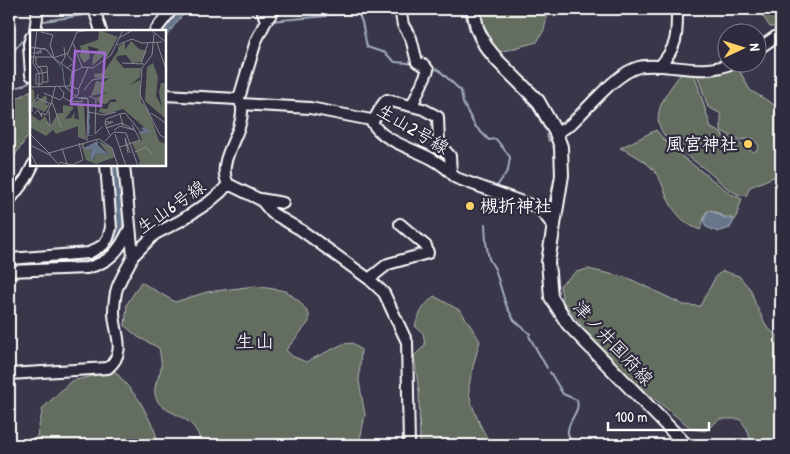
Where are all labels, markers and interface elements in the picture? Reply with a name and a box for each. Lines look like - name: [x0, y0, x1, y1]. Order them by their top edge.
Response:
- north arrow: [718, 22, 768, 72]
- inset map: [30, 30, 166, 166]
- text: N: [746, 43, 765, 52]
- street label: 生山2号線: [372, 97, 454, 160]
- place label: 風宮神社: [666, 131, 738, 156]
- marker: 風宮神社: [742, 138, 754, 150]
- street label: 生山6号線: [131, 174, 210, 240]
- place label: 槻折神社: [480, 193, 552, 218]
- marker: 槻折神社: [464, 200, 476, 212]
- street label: 津ノ井国府線: [567, 295, 659, 391]
- district label: 生山: [235, 327, 275, 354]
- scale bar: [608, 399, 709, 431]
- text: 100 m: [615, 406, 648, 427]

